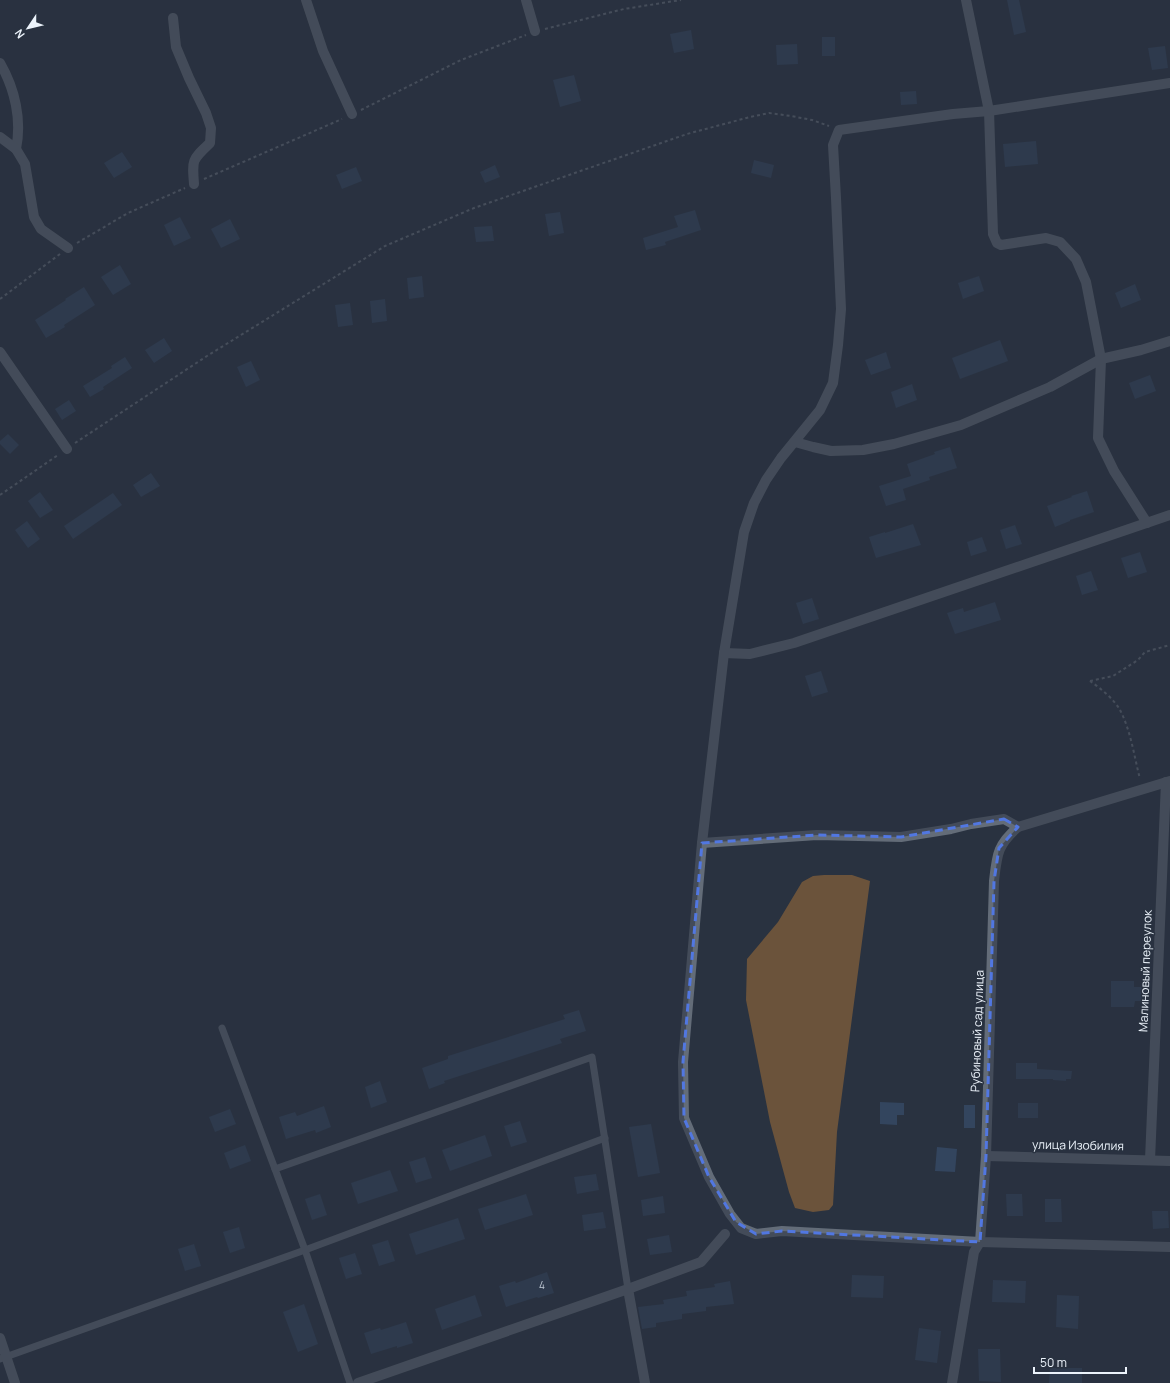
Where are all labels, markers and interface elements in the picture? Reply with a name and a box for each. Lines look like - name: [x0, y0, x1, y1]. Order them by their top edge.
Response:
- north arrow: [8, 8, 48, 48]
- text: N: [11, 26, 28, 42]
- street label: Малиновый переулок: [1134, 909, 1156, 1032]
- street label: Рубиновый сад улица: [966, 970, 988, 1092]
- street label: улица Изобилия: [1032, 1136, 1124, 1154]
- house number: 4: [539, 1278, 545, 1292]
- scale bar: [1034, 1349, 1126, 1375]
- text: 50 m: [1040, 1354, 1067, 1371]

